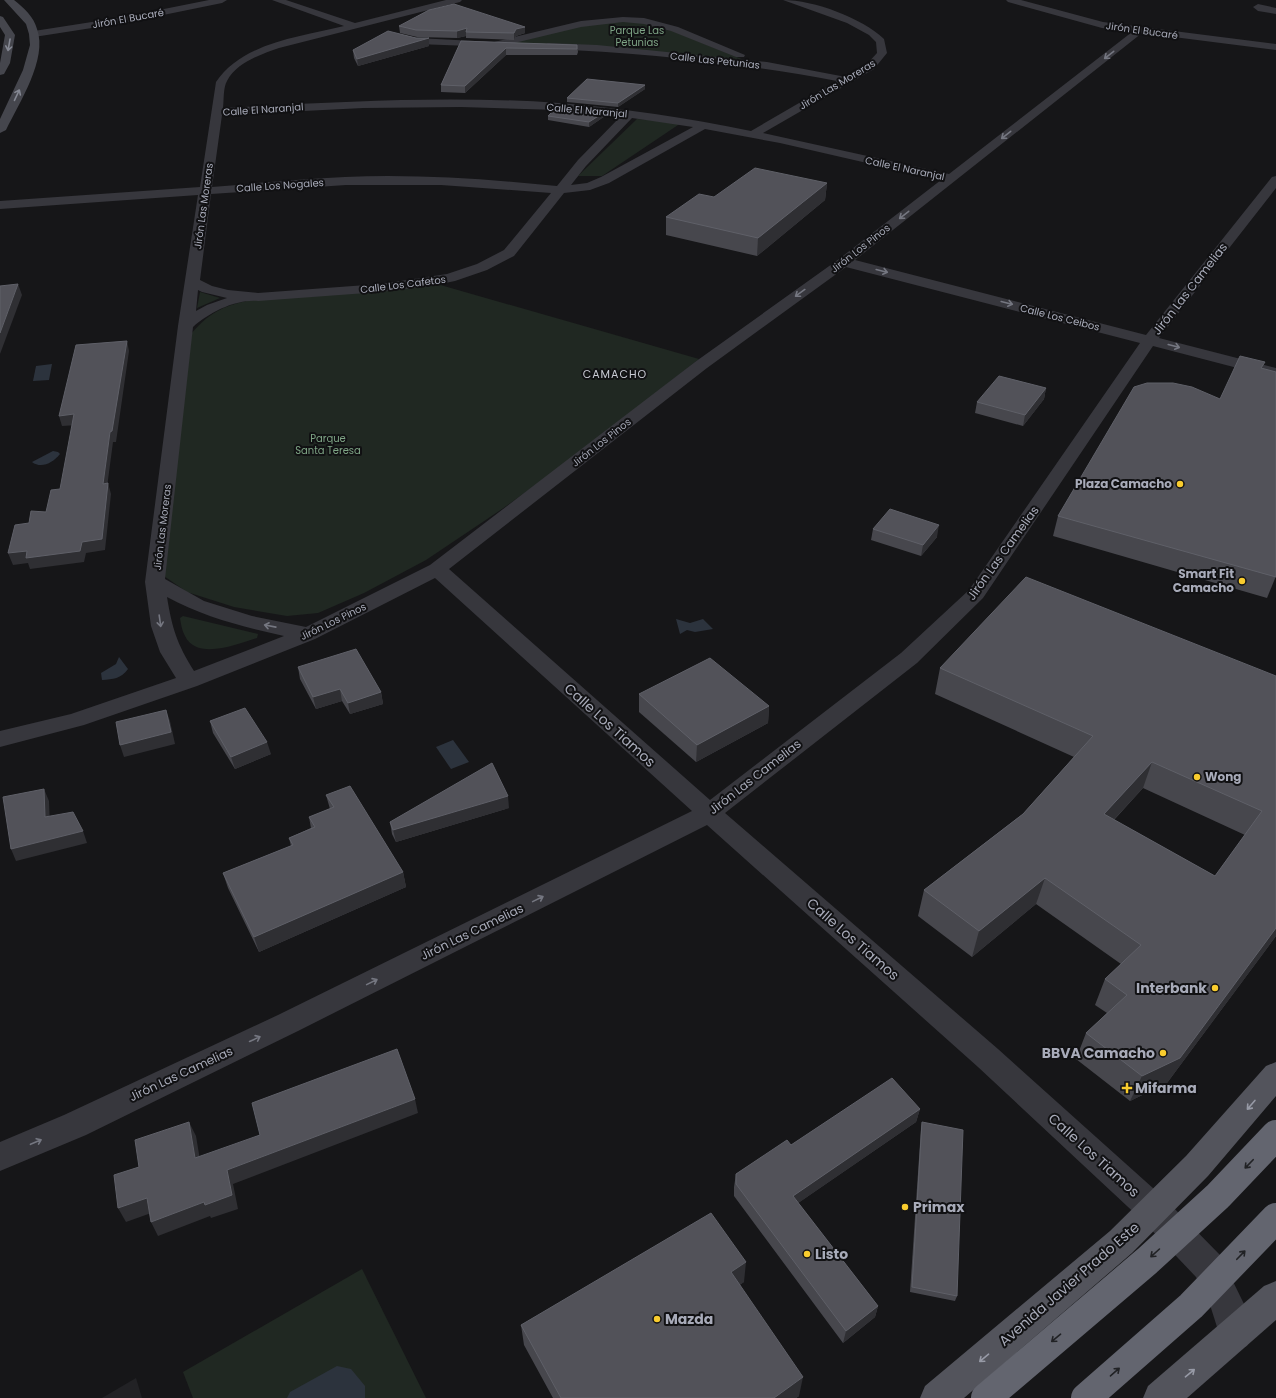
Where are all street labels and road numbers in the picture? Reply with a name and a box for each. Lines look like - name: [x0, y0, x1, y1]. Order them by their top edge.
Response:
- street label: Jirón El Bucaré: [91, 5, 165, 32]
- street label: Jirón El Bucaré: [1105, 18, 1179, 43]
- street label: Calle Las Petunias: [669, 48, 761, 73]
- street label: Jirón Las Moreras: [796, 56, 878, 113]
- street label: Calle El Naranjal: [222, 99, 304, 120]
- street label: Calle El Naranjal: [546, 100, 628, 121]
- street label: Calle El Naranjal: [864, 153, 946, 184]
- street label: Jirón Las Moreras: [190, 162, 217, 250]
- street label: Calle Los Nogales: [236, 175, 324, 196]
- street label: Jirón Los Pinos: [827, 220, 893, 276]
- street label: Jirón Las Camelias: [1148, 239, 1231, 338]
- street label: Calle Los Cafetos: [359, 272, 447, 297]
- street label: Calle Los Ceibos: [1018, 300, 1101, 335]
- street label: Jirón Los Pinos: [568, 414, 634, 470]
- street label: Jirón Las Moreras: [150, 483, 175, 571]
- street label: Jirón Las Camelias: [963, 502, 1043, 603]
- street label: Jirón Los Pinos: [298, 599, 369, 644]
- street label: Calle Los Tiamos: [560, 678, 660, 772]
- street label: Jirón Las Camelias: [705, 735, 804, 818]
- street label: Calle Los Tiamos: [802, 893, 904, 985]
- street label: Jirón Las Camelias: [417, 899, 526, 964]
- street label: Jirón Las Camelias: [126, 1042, 235, 1105]
- street label: Calle Los Tiamos: [1044, 1108, 1144, 1202]
- street label: Avenida Javier Prado Este: [994, 1217, 1144, 1351]

